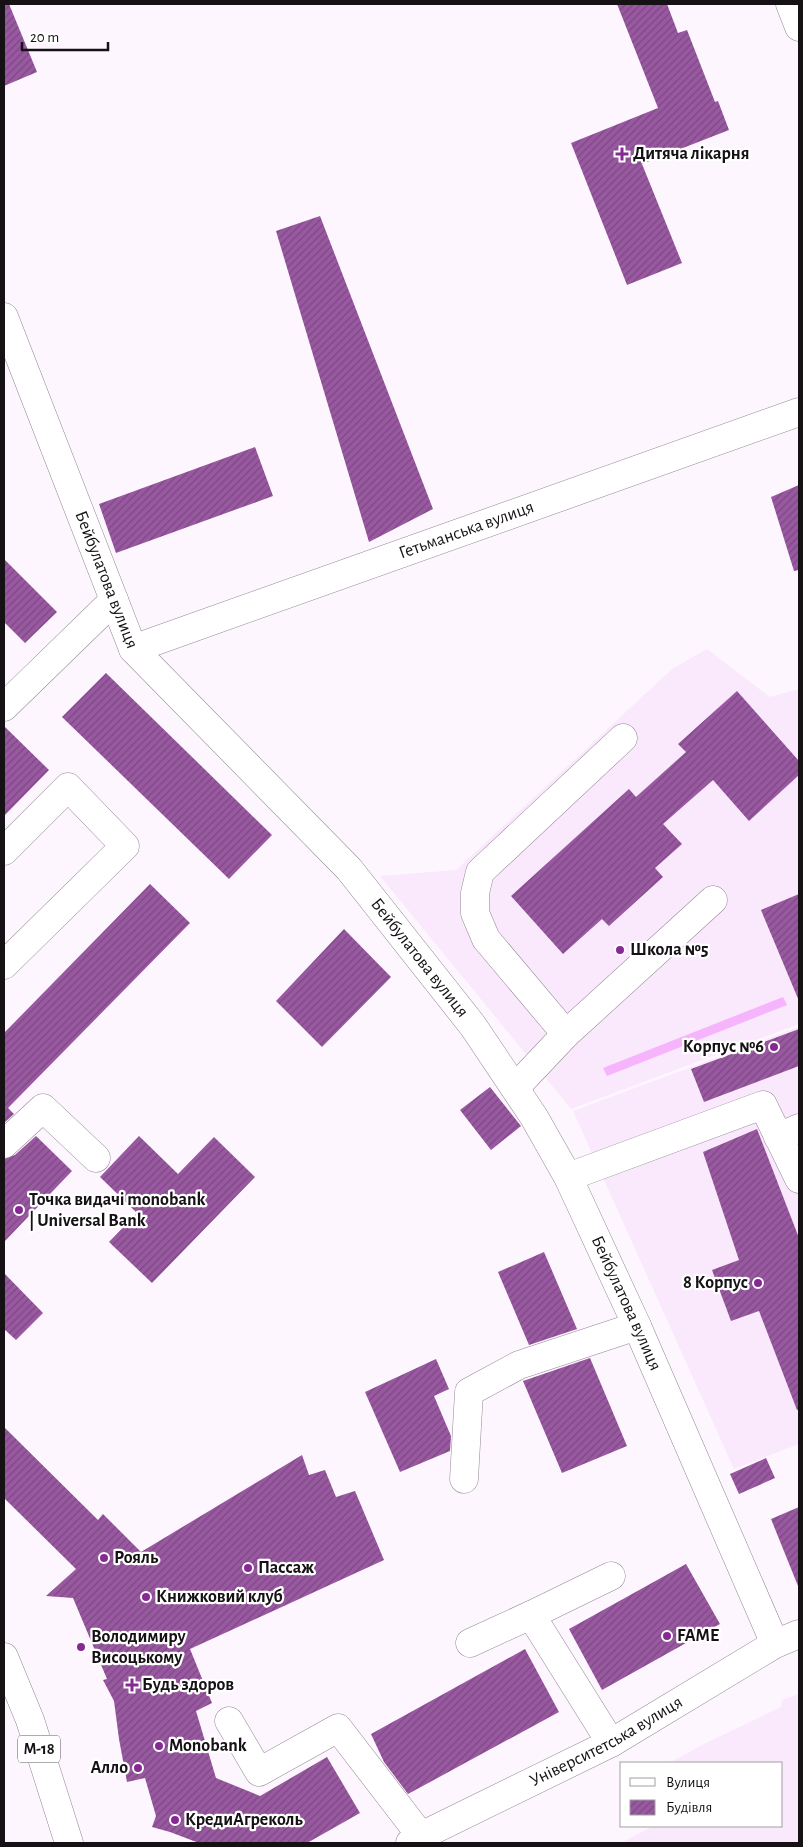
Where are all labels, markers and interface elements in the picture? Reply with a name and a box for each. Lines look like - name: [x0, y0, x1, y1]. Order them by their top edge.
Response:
- scale bar: [22, 20, 109, 52]
- text: 20 m: [30, 30, 59, 45]
- place label: Дитяча лікарня: [633, 145, 749, 163]
- marker: Дитяча лікарня: [615, 147, 629, 161]
- street label: Гетьманська вулиця: [397, 498, 536, 563]
- street label: Бейбулатова вулиця: [71, 509, 141, 651]
- street label: Бейбулатова вулиця: [367, 895, 472, 1021]
- place label: Школа №5: [630, 941, 709, 959]
- marker: Школа №5: [614, 944, 626, 956]
- place label: Корпус №6: [683, 1038, 764, 1056]
- marker: Корпус №6: [768, 1041, 780, 1053]
- place label: Точка видачі monobank | Universal Bank: [29, 1191, 205, 1231]
- marker: Точка видачі monobank | Universal Bank: [13, 1204, 25, 1216]
- street label: Бейбулатова вулиця: [588, 1233, 664, 1373]
- place label: 8 Корпус: [683, 1274, 748, 1292]
- marker: 8 Корпус: [752, 1277, 764, 1289]
- place label: Рояль: [114, 1549, 159, 1567]
- marker: Рояль: [98, 1552, 110, 1564]
- place label: Пассаж: [258, 1559, 314, 1577]
- marker: Пассаж: [242, 1562, 254, 1574]
- place label: Книжковий клуб: [156, 1588, 283, 1606]
- marker: Книжковий клуб: [140, 1591, 152, 1603]
- place label: FAME: [677, 1627, 719, 1645]
- place label: Володимиру Висоцькому: [91, 1628, 186, 1667]
- marker: FAME: [661, 1630, 673, 1642]
- marker: Володимиру Висоцькому: [75, 1641, 87, 1653]
- place label: Будь здоров: [142, 1676, 234, 1694]
- marker: Будь здоров: [126, 1679, 138, 1691]
- street label: Університетська вулиця: [527, 1693, 686, 1790]
- road number: М-18: [18, 1736, 60, 1762]
- place label: Monobank: [169, 1737, 247, 1755]
- marker: Monobank: [153, 1740, 165, 1752]
- place label: Алло: [90, 1759, 128, 1777]
- marker: Алло: [132, 1762, 144, 1774]
- legend: [620, 1762, 783, 1827]
- text: Вулиця: [666, 1775, 710, 1790]
- text: Будівля: [666, 1800, 712, 1815]
- place label: КредиАгреколь: [185, 1811, 303, 1829]
- marker: КредиАгреколь: [169, 1814, 181, 1826]

